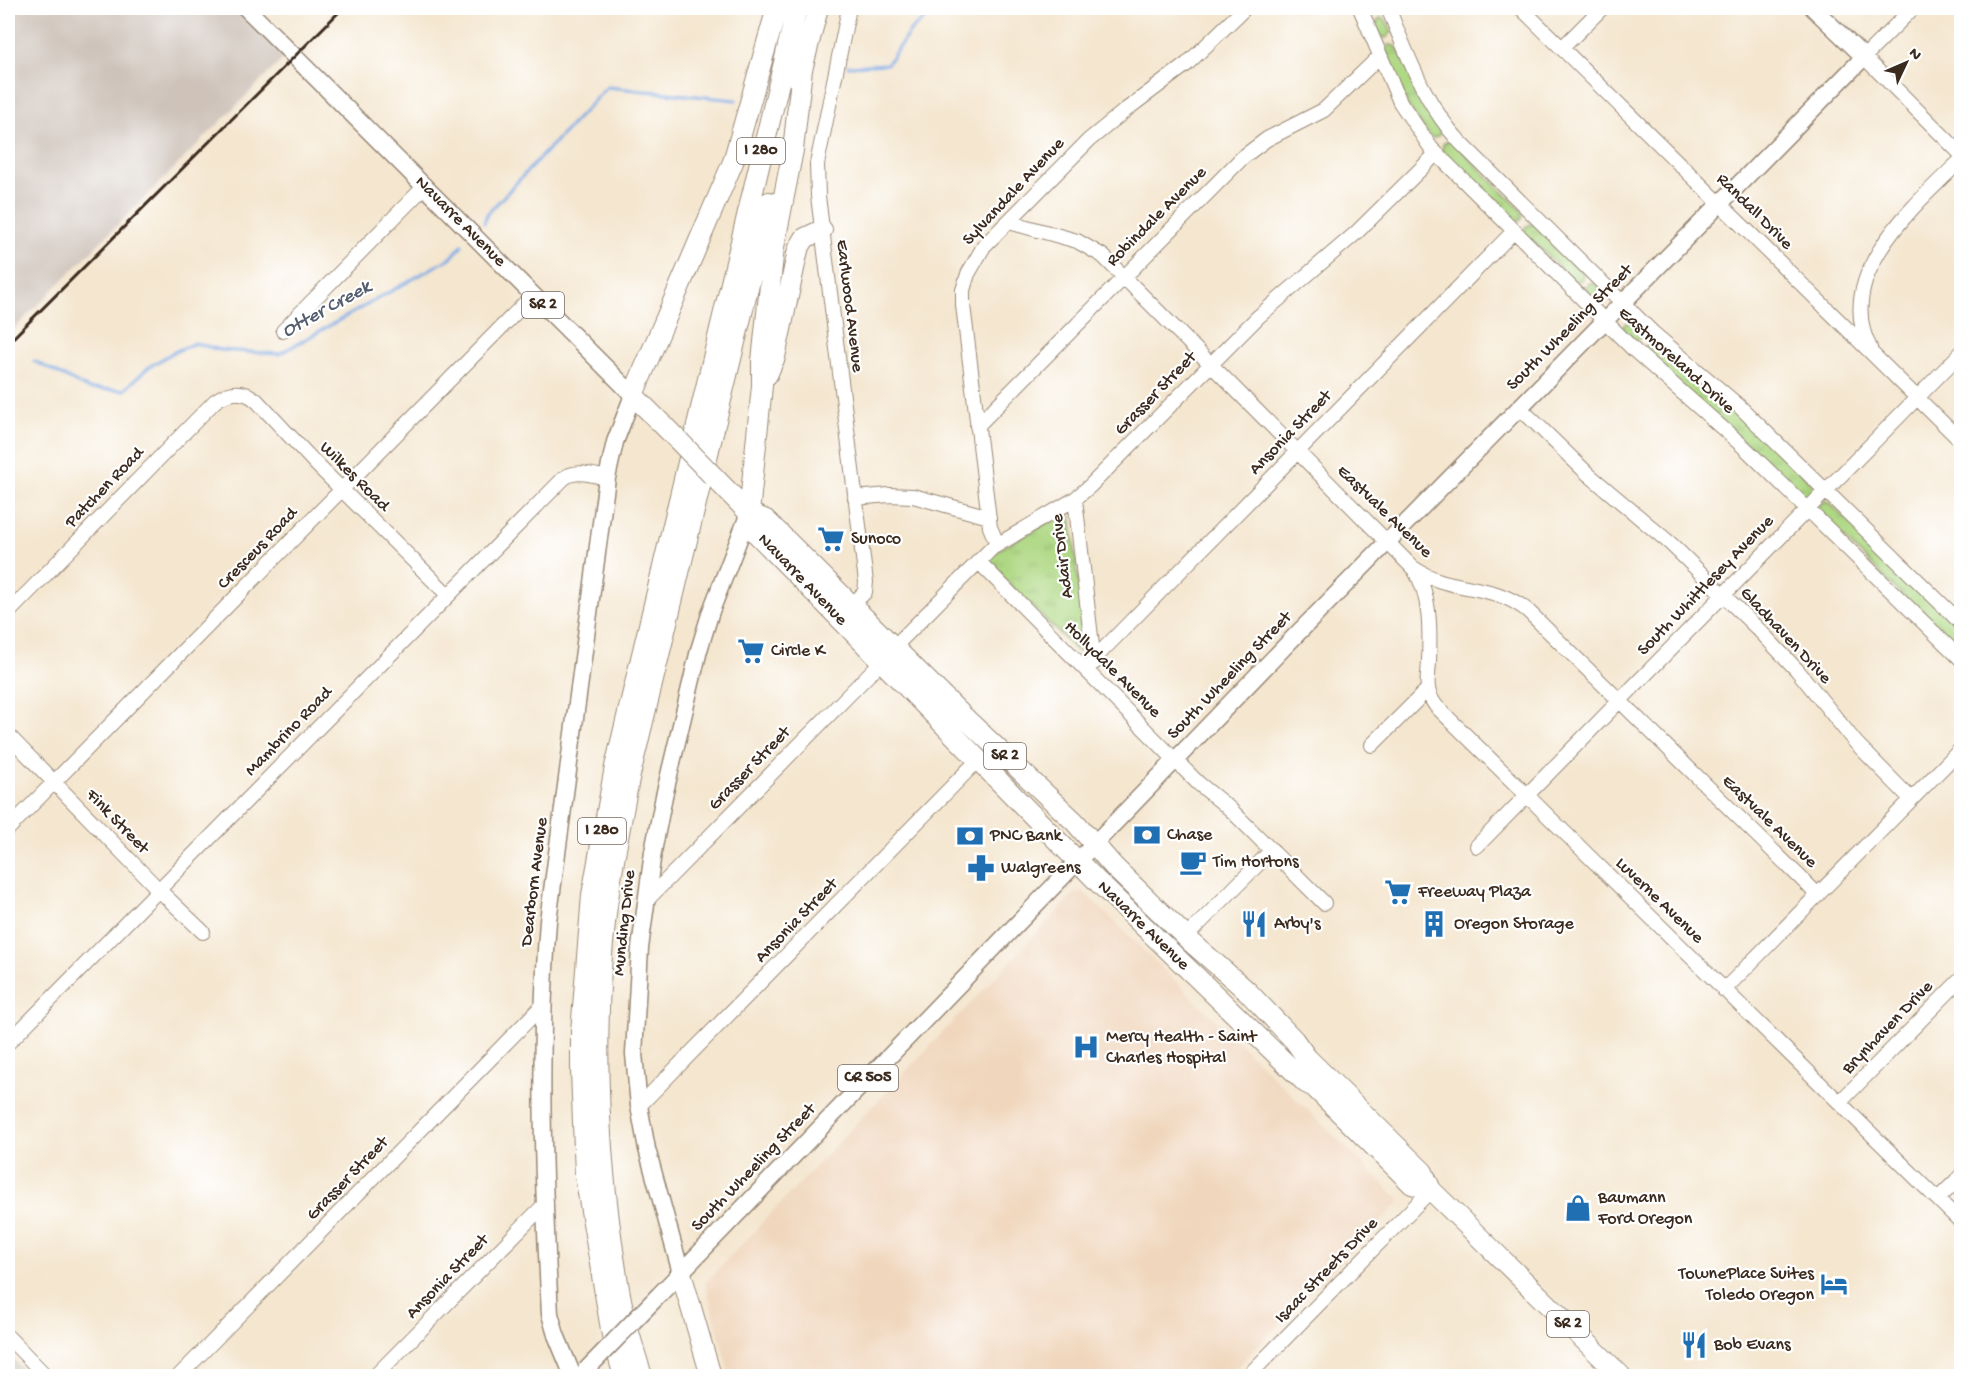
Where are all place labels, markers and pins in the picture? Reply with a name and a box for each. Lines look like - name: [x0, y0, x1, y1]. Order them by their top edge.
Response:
- supermarket icon: Sunoco: [816, 524, 846, 554]
- place label: Sunoco: [851, 529, 901, 550]
- supermarket icon: Circle K: [736, 636, 766, 666]
- place label: Circle K: [771, 641, 827, 662]
- bank icon: Chase: [1132, 820, 1162, 850]
- bank icon: PNC Bank: [955, 821, 985, 851]
- place label: Chase: [1167, 825, 1213, 846]
- place label: PNC Bank: [989, 826, 1063, 847]
- cafe icon: Tim Hortons: [1178, 847, 1208, 877]
- place label: Tim Hortons: [1212, 852, 1300, 873]
- pharmacy icon: Walgreens: [966, 853, 996, 883]
- place label: Walgreens: [1001, 858, 1082, 879]
- supermarket icon: Freeway Plaza: [1383, 877, 1413, 907]
- place label: Freeway Plaza: [1417, 882, 1532, 903]
- restaurant icon: Arby's: [1239, 909, 1269, 939]
- building icon: Oregon Storage: [1419, 909, 1449, 939]
- place label: Arby's: [1274, 914, 1322, 935]
- place label: Oregon Storage: [1454, 914, 1575, 935]
- place label: Mercy Health - Saint Charles Hospital: [1106, 1027, 1258, 1069]
- hospital icon: Mercy Health - Saint Charles Hospital: [1071, 1032, 1101, 1062]
- place label: Baumann Ford Oregon: [1597, 1188, 1693, 1230]
- shop icon: Baumann Ford Oregon: [1563, 1193, 1593, 1223]
- place label: TownePlace Suites Toledo Oregon: [1677, 1264, 1815, 1306]
- hotel icon: TownePlace Suites Toledo Oregon: [1819, 1269, 1849, 1299]
- restaurant icon: Bob Evans: [1679, 1330, 1709, 1360]
- place label: Bob Evans: [1713, 1335, 1792, 1356]

